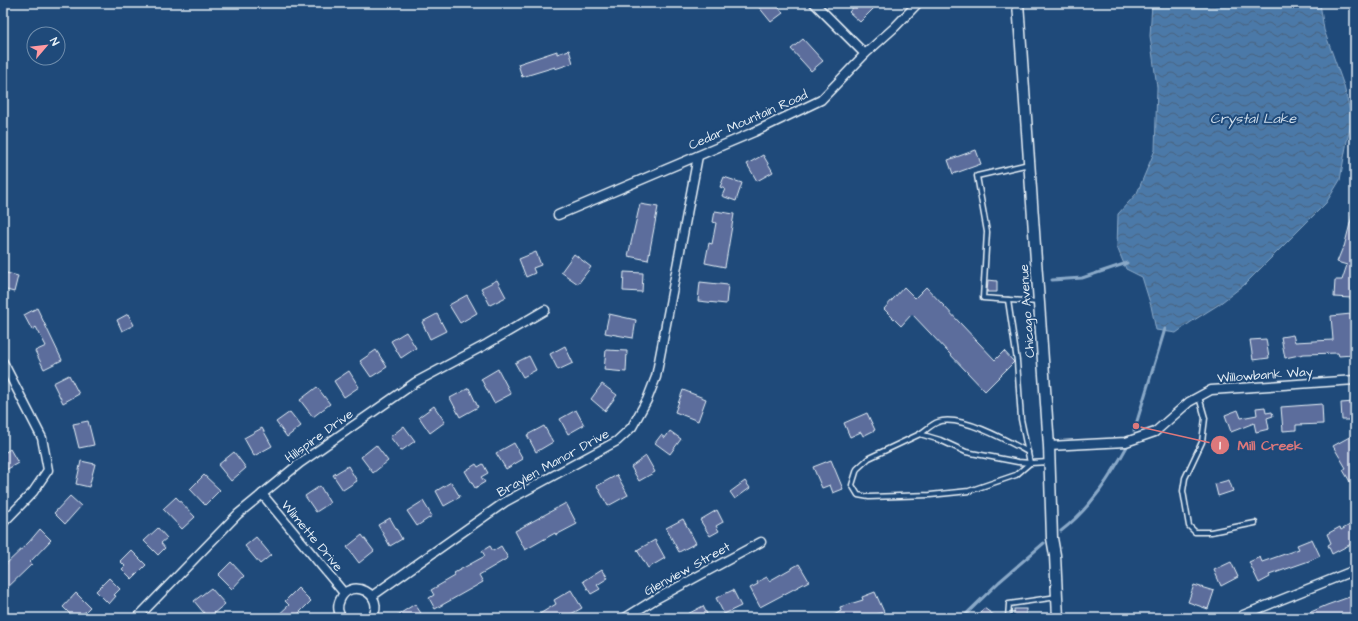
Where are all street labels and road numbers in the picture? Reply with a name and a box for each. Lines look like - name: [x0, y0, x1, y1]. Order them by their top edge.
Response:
- street label: Cedar Mountain Road: [686, 86, 811, 154]
- street label: Chicago Avenue: [1015, 263, 1040, 358]
- street label: Willowbank Way: [1217, 363, 1313, 388]
- street label: Hillspire Drive: [281, 405, 357, 467]
- street label: Braylen Manor Drive: [494, 425, 613, 502]
- street label: Wilmette Drive: [277, 497, 347, 575]
- street label: Glenview Street: [641, 537, 734, 600]

